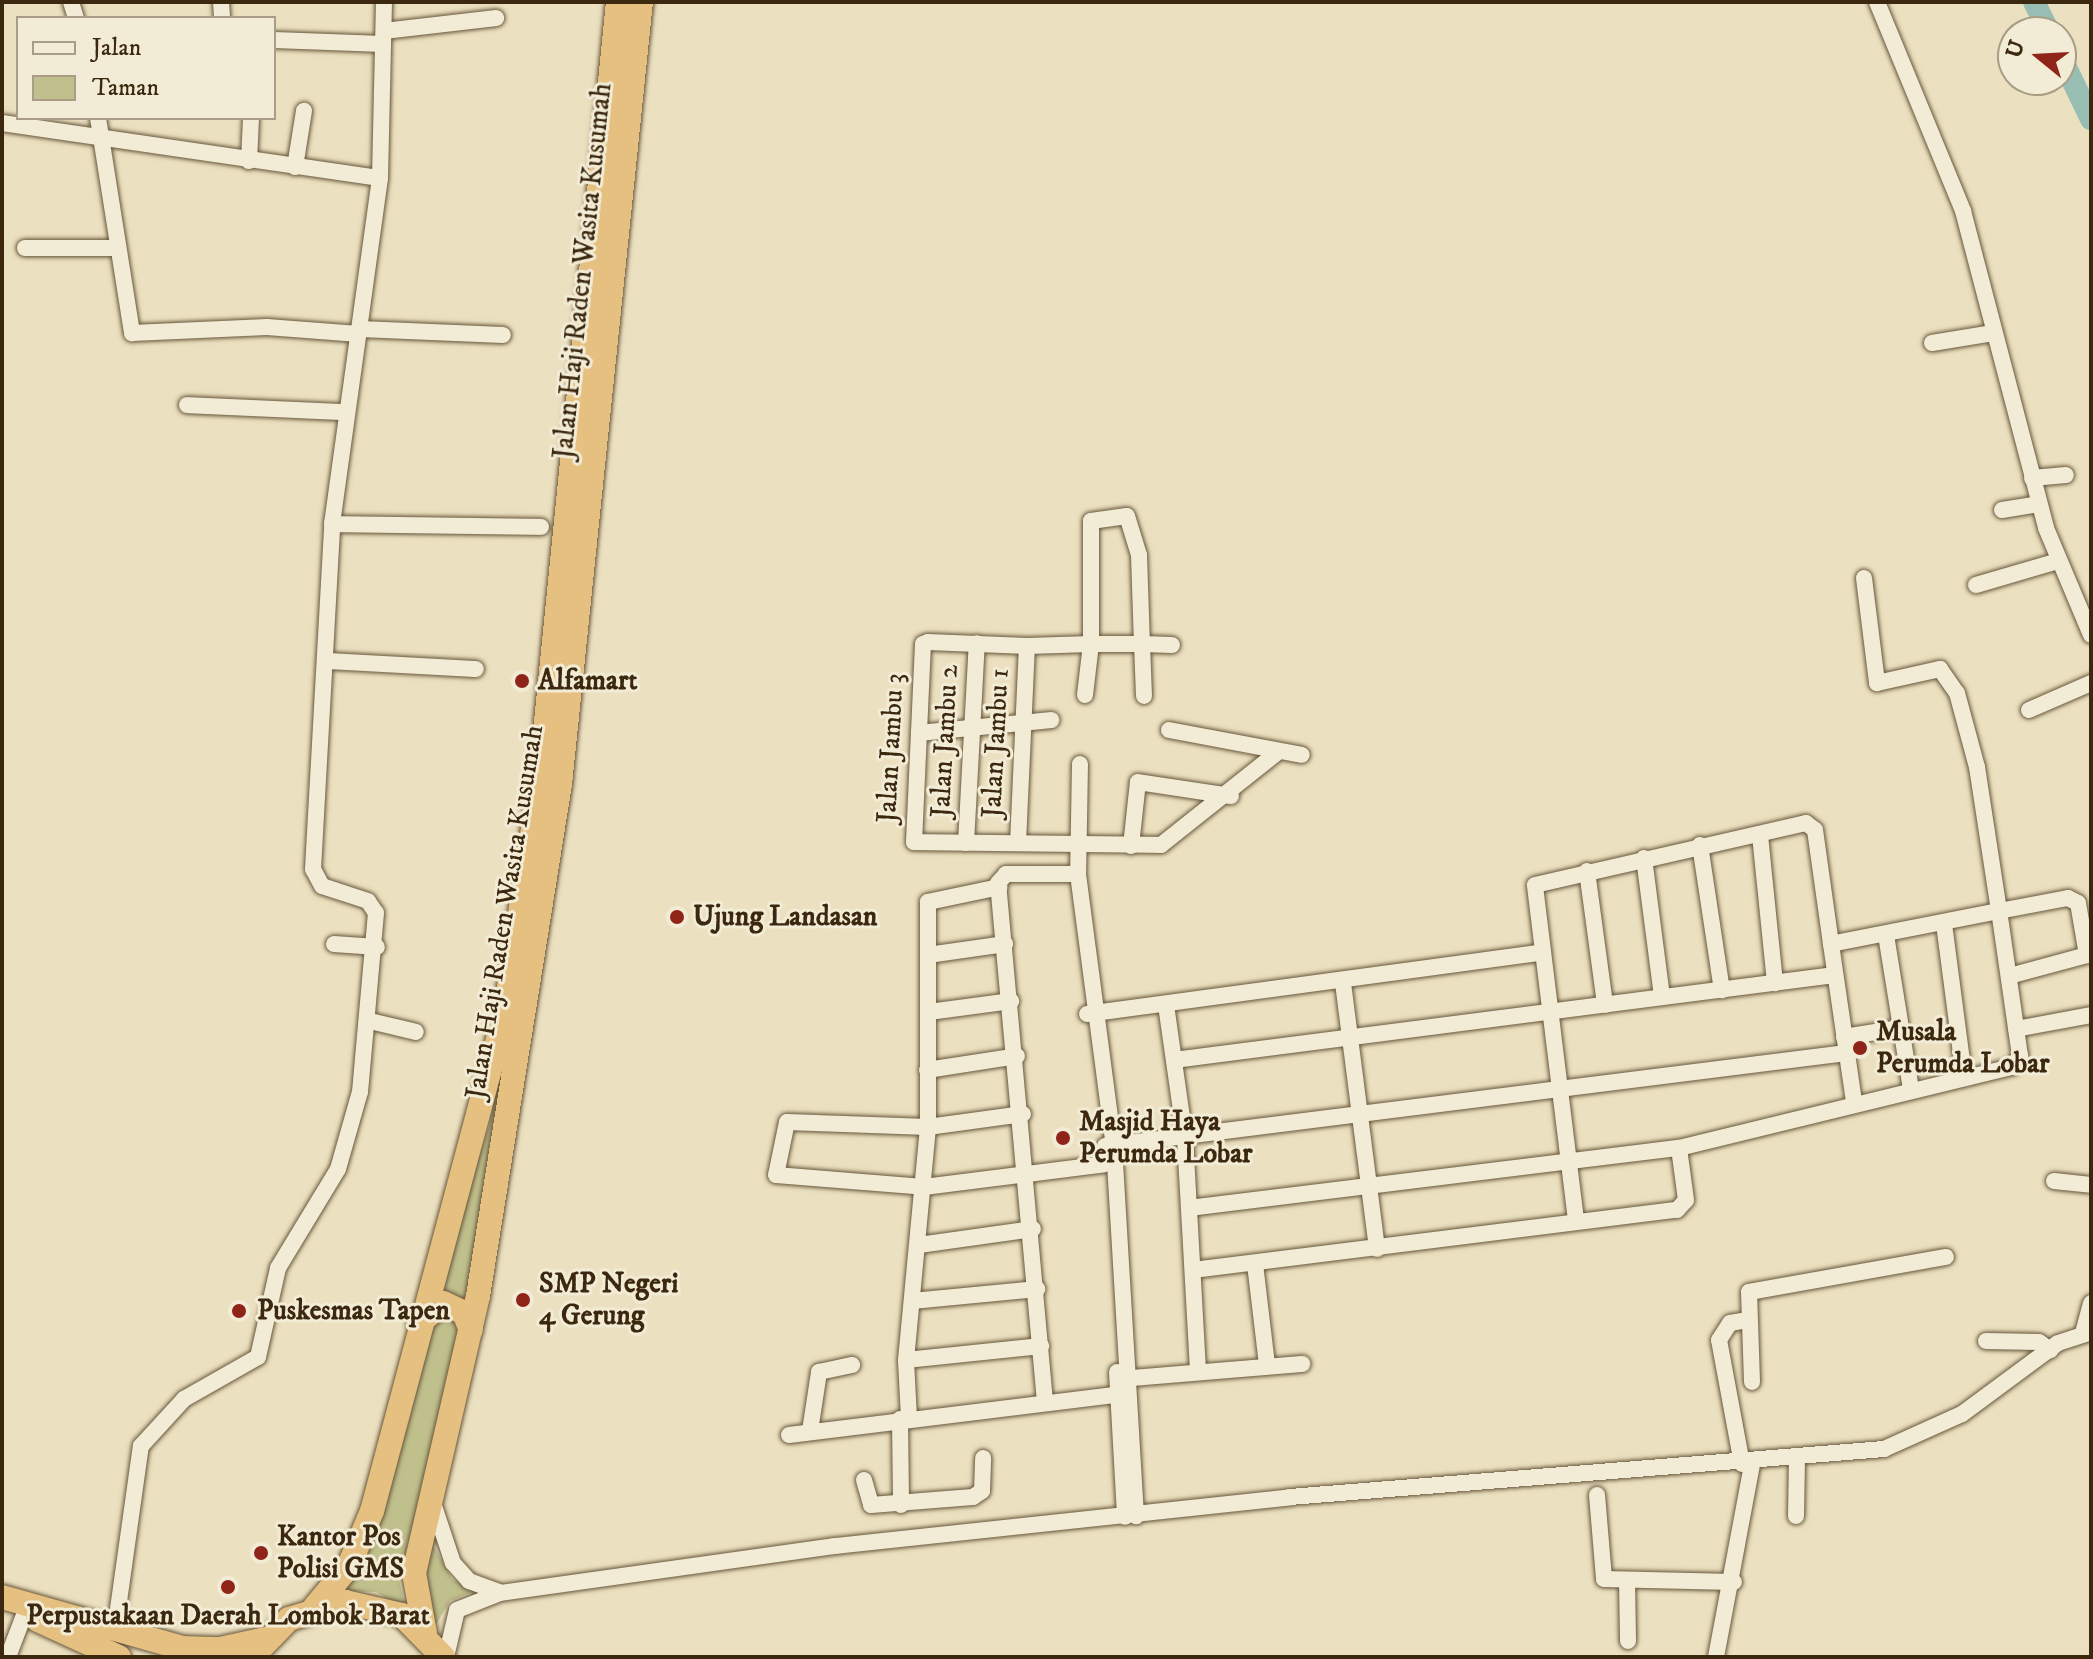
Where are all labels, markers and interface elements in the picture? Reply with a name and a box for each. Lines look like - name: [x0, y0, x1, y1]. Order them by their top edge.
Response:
- legend: [16, 16, 276, 120]
- north arrow: [1997, 16, 2077, 96]
- text: Jalan: [92, 33, 141, 63]
- text: U: [2000, 37, 2031, 61]
- text: Taman: [92, 73, 159, 103]
- street label: Jalan Haji Raden Wasita Kusumah: [547, 81, 619, 461]
- place label: Alfamart: [538, 664, 637, 698]
- street label: Jalan Jambu 2: [924, 664, 966, 818]
- street label: Jalan Jambu 1: [975, 667, 1017, 819]
- marker: Alfamart: [513, 672, 531, 690]
- street label: Jalan Jambu 3: [870, 672, 912, 824]
- street label: Jalan Haji Raden Wasita Kusumah: [459, 723, 551, 1101]
- place label: Ujung Landasan: [693, 900, 877, 934]
- marker: Ujung Landasan: [668, 908, 686, 926]
- place label: Musala Perumda Lobar: [1876, 1015, 2049, 1081]
- marker: Musala Perumda Lobar: [1851, 1039, 1869, 1057]
- place label: Masjid Haya Perumda Lobar: [1079, 1105, 1252, 1171]
- marker: Masjid Haya Perumda Lobar: [1054, 1129, 1072, 1147]
- place label: SMP Negeri 4 Gerung: [539, 1267, 678, 1333]
- marker: SMP Negeri 4 Gerung: [514, 1291, 532, 1309]
- place label: Puskesmas Tapen: [257, 1294, 450, 1328]
- marker: Puskesmas Tapen: [228, 1300, 250, 1322]
- place label: Kantor Pos Polisi GMS: [277, 1520, 404, 1586]
- marker: Kantor Pos Polisi GMS: [252, 1544, 270, 1562]
- marker: Perpustakaan Daerah Lombok Barat: [219, 1578, 237, 1596]
- place label: Perpustakaan Daerah Lombok Barat: [26, 1599, 430, 1633]

